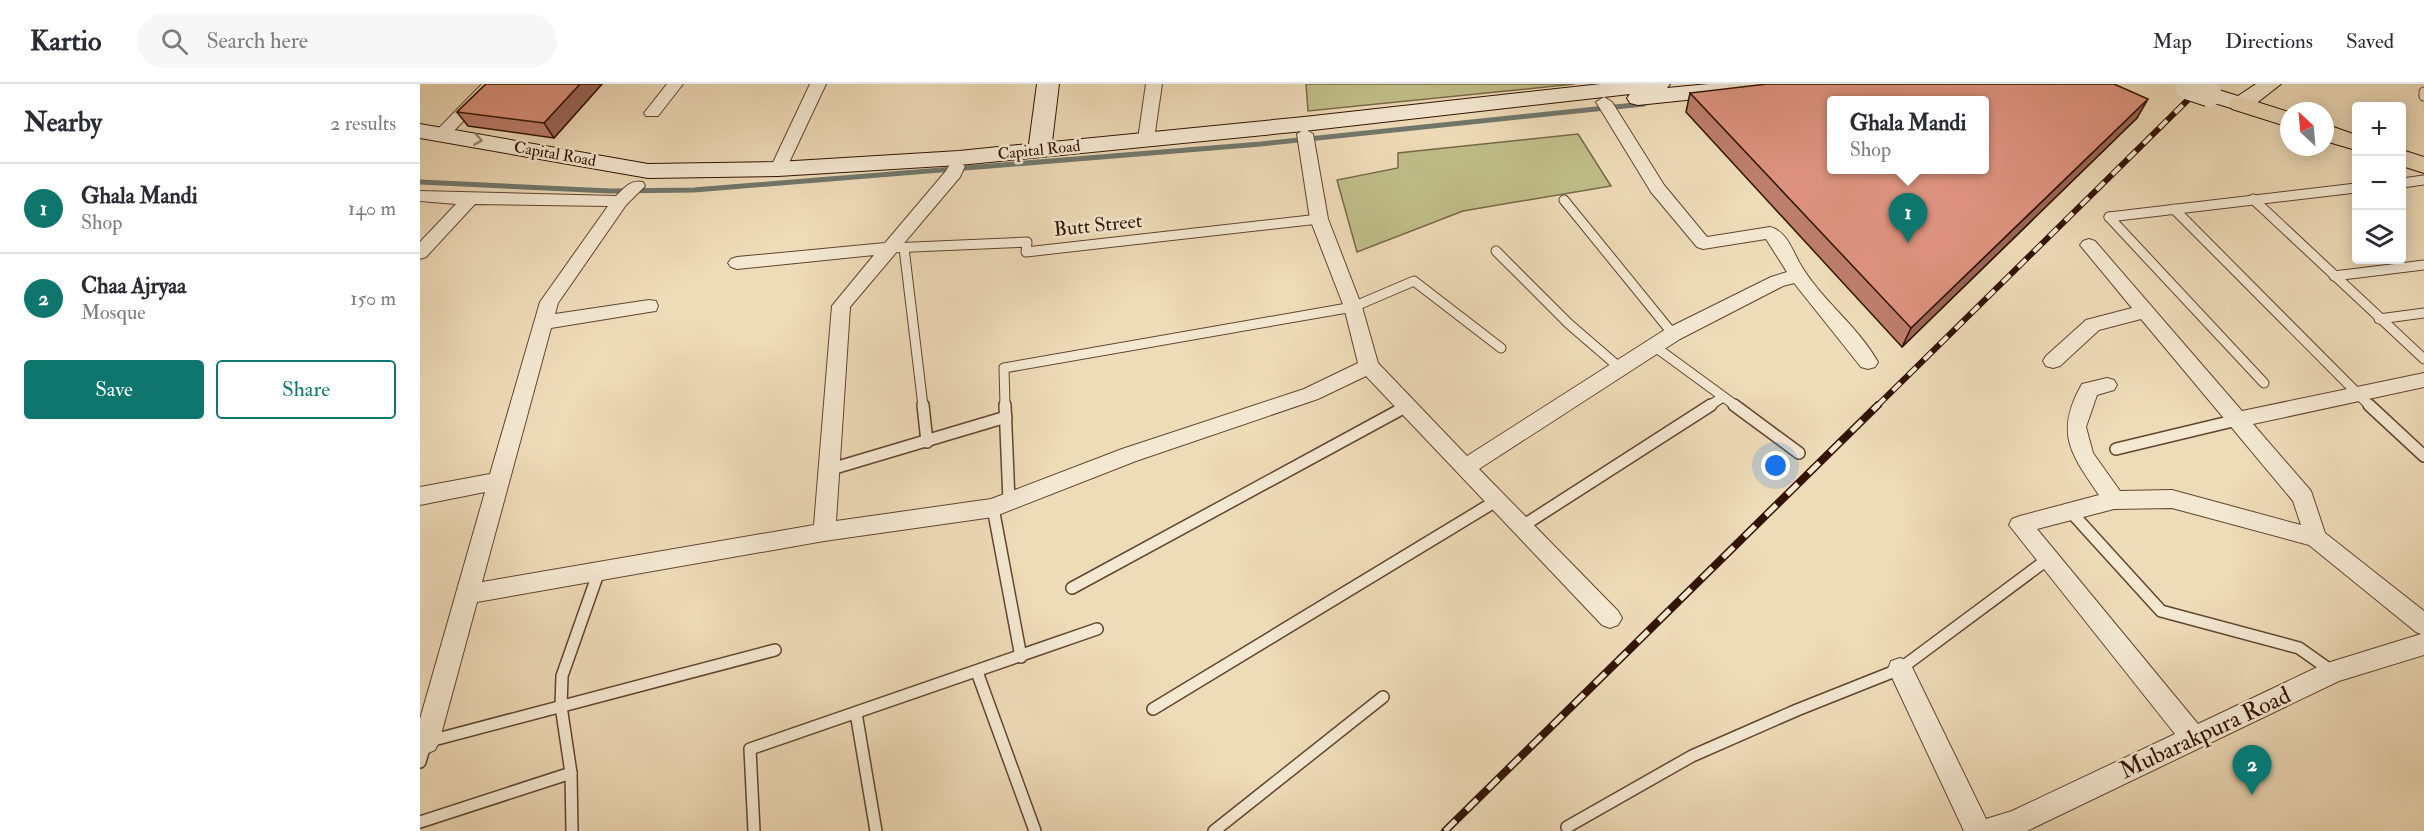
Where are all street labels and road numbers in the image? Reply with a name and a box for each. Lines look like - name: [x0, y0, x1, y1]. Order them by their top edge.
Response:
- street label: Capital Road: [997, 136, 1082, 165]
- street label: Capital Road: [512, 137, 598, 172]
- street label: Butt Street: [1053, 208, 1144, 242]
- street label: Mubarakpura Road: [2114, 680, 2296, 786]

